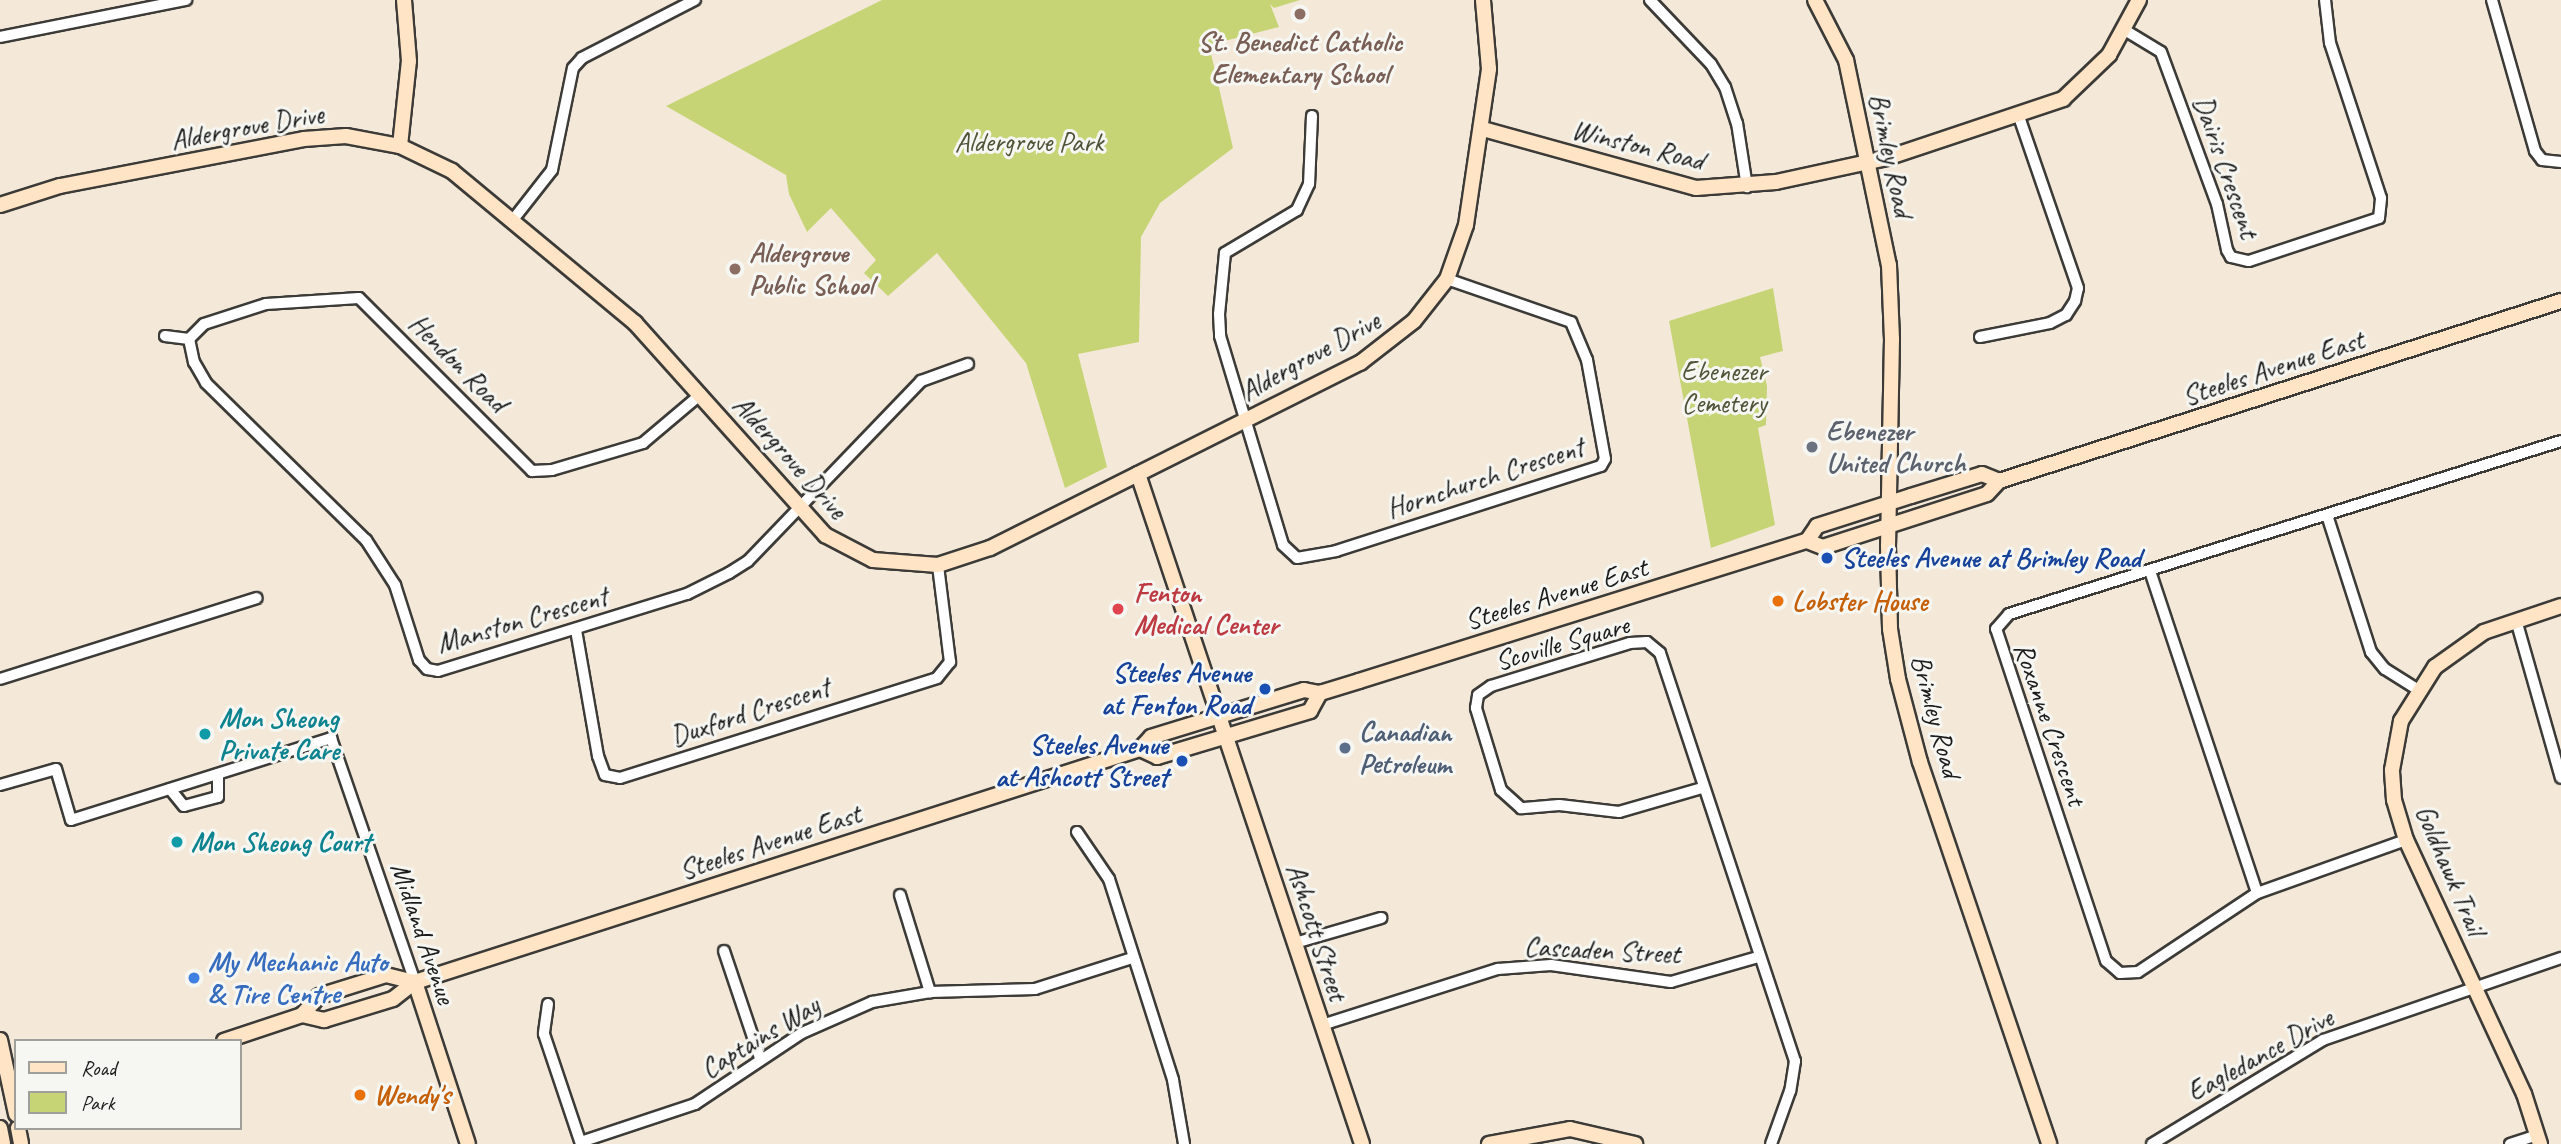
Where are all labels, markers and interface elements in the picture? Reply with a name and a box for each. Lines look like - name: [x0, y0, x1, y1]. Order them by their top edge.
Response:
- marker: St. Benedict Catholic Elementary School: [1292, 6, 1308, 22]
- place label: St. Benedict Catholic Elementary School: [1198, 25, 1402, 91]
- street label: Brimley Road: [1862, 91, 1920, 219]
- street label: Dairis Crescent: [2186, 91, 2266, 243]
- street label: Aldergrove Drive: [168, 97, 326, 157]
- street label: Winston Road: [1569, 113, 1707, 177]
- park label: Aldergrove Park: [955, 125, 1103, 159]
- place label: Aldergrove Public School: [749, 236, 873, 302]
- marker: Aldergrove Public School: [727, 261, 743, 277]
- street label: Aldergrove Drive: [1234, 304, 1386, 408]
- street label: Hendon Road: [402, 307, 514, 419]
- street label: Steeles Avenue East: [2178, 323, 2368, 413]
- park label: Ebenezer Cemetery: [1681, 354, 1767, 420]
- street label: Aldergrove Drive: [726, 388, 854, 526]
- place label: Ebenezer United Church: [1826, 414, 1965, 480]
- street label: Hornchurch Crescent: [1382, 430, 1588, 526]
- marker: Ebenezer United Church: [1804, 439, 1820, 455]
- place label: Steeles Avenue at Brimley Road: [1841, 541, 2141, 575]
- street label: Steeles Avenue East: [1461, 550, 1651, 638]
- marker: Steeles Avenue at Brimley Road: [1819, 550, 1835, 566]
- place label: Fenton Medical Center: [1134, 576, 1278, 642]
- street label: Manston Crescent: [433, 580, 611, 660]
- place label: Lobster House: [1792, 584, 1927, 618]
- marker: Lobster House: [1770, 593, 1786, 609]
- marker: Fenton Medical Center: [1108, 599, 1128, 619]
- street label: Scoville Square: [1492, 608, 1632, 678]
- street label: Roxanne Crescent: [2006, 638, 2094, 810]
- street label: Brimley Road: [1904, 652, 1968, 780]
- place label: Steeles Avenue at Fenton Road: [1101, 656, 1251, 722]
- street label: Duxford Crescent: [666, 670, 834, 754]
- marker: Steeles Avenue at Fenton Road: [1257, 681, 1273, 697]
- place label: Mon Sheong Private Care: [219, 701, 339, 767]
- place label: Canadian Petroleum: [1359, 715, 1451, 781]
- marker: Mon Sheong Private Care: [197, 726, 213, 742]
- place label: Steeles Avenue at Ashcott Street: [995, 728, 1168, 794]
- marker: Canadian Petroleum: [1337, 740, 1353, 756]
- marker: Steeles Avenue at Ashcott Street: [1174, 753, 1190, 769]
- street label: Steeles Avenue East: [675, 797, 865, 887]
- street label: Goldhawk Trail: [2408, 800, 2492, 940]
- place label: Mon Sheong Court: [191, 825, 371, 859]
- marker: Mon Sheong Court: [169, 834, 185, 850]
- street label: Midland Avenue: [383, 858, 463, 1008]
- street label: Ashcott Street: [1279, 859, 1355, 1005]
- street label: Cascaden Street: [1523, 929, 1681, 971]
- place label: My Mechanic Auto & Tire Centre: [208, 945, 388, 1011]
- marker: My Mechanic Auto & Tire Centre: [186, 970, 202, 986]
- street label: Captains Way: [695, 989, 825, 1085]
- street label: Eagledance Drive: [2181, 1001, 2339, 1109]
- legend: [14, 1039, 242, 1130]
- text: Road: [81, 1055, 116, 1081]
- place label: Wendy's: [374, 1078, 451, 1112]
- marker: Wendy's: [352, 1087, 368, 1103]
- text: Park: [81, 1090, 114, 1116]

